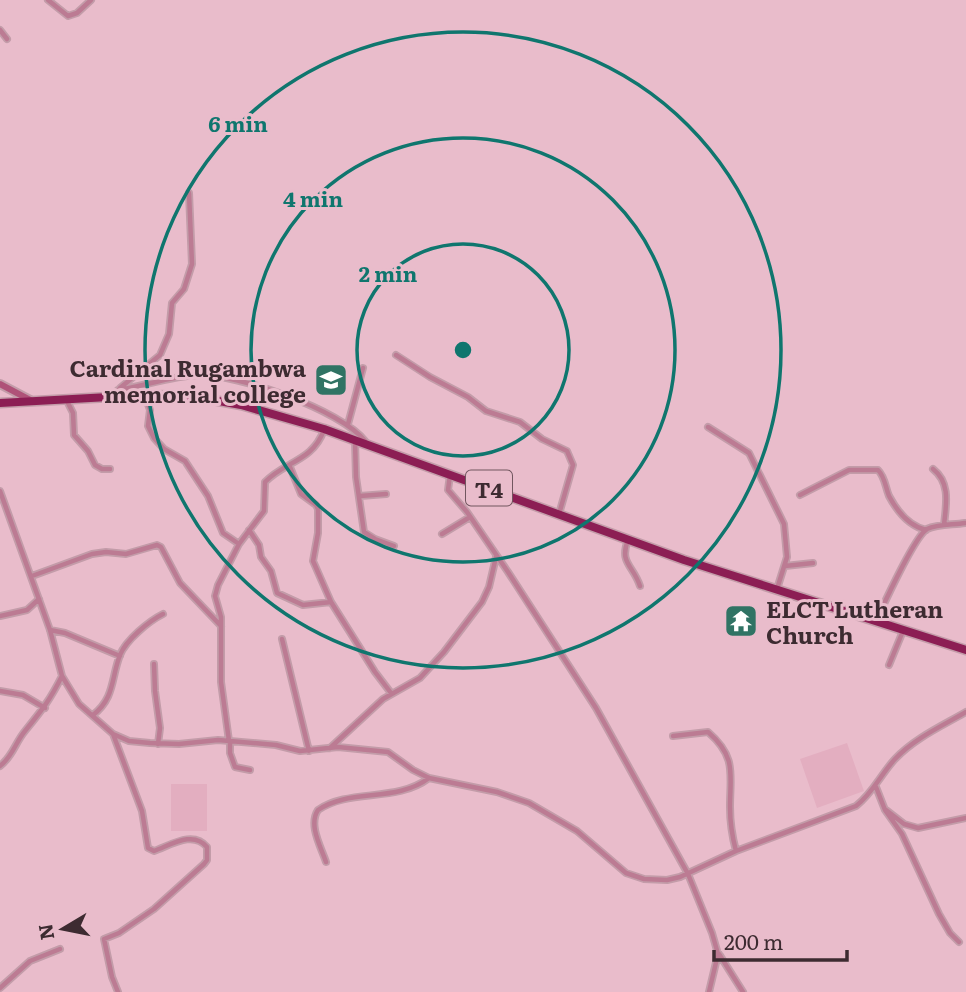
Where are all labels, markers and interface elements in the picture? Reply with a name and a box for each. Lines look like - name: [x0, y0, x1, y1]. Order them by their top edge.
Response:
- text: 6 min: [208, 107, 268, 138]
- text: 4 min: [283, 182, 343, 213]
- text: 2 min: [359, 257, 418, 288]
- centre of rings: [451, 338, 475, 362]
- place label: Cardinal Rugambwa memorial college: [69, 350, 307, 410]
- school or university icon: Cardinal Rugambwa memorial college: [312, 361, 350, 399]
- road number: T4: [466, 470, 512, 505]
- place label: ELCT Lutheran Church: [766, 591, 943, 651]
- temple icon: ELCT Lutheran Church: [722, 602, 760, 640]
- north arrow: [28, 894, 98, 964]
- scale bar: [714, 918, 847, 962]
- text: N: [30, 922, 60, 942]
- text: 200 m: [724, 925, 784, 956]

